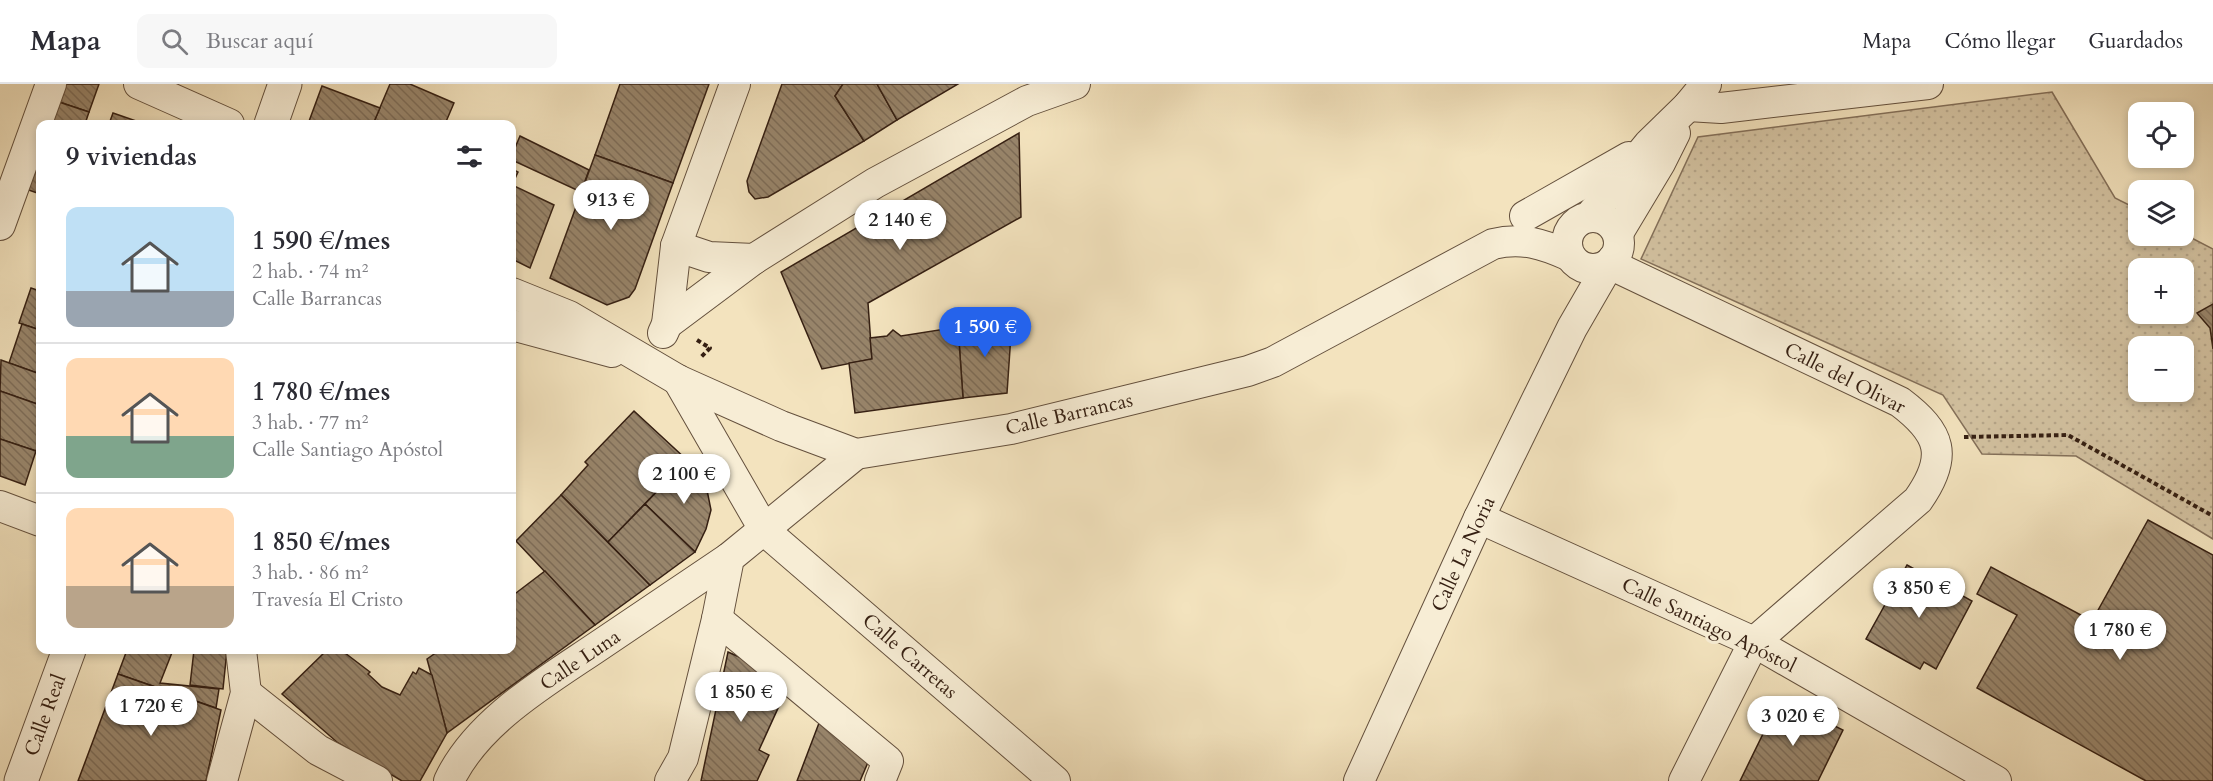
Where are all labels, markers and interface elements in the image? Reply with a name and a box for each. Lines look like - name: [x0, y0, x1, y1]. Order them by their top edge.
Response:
- search box: [137, 14, 557, 68]
- text: Mapa: [30, 22, 101, 60]
- icon: search: [158, 25, 191, 58]
- text: Buscar aquí: [206, 26, 313, 56]
- text: Mapa: [1862, 27, 1911, 56]
- text: Cómo llegar: [1944, 27, 2055, 56]
- text: Guardados: [2088, 27, 2183, 56]
- map controls: [2128, 102, 2194, 402]
- button: locate: [2128, 102, 2194, 168]
- text: 9 viviendas: [66, 139, 197, 174]
- icon: filters: [453, 140, 486, 173]
- pin: 913 €: [569, 180, 653, 231]
- button: layers: [2128, 180, 2194, 246]
- text: 913 €: [587, 186, 635, 213]
- pin: 2 140 €: [845, 200, 955, 251]
- text: 2 140 €: [868, 206, 932, 233]
- text: 1 590 €/mes: [252, 223, 390, 258]
- icon: home: [114, 231, 186, 303]
- text: 2 hab. · 74 m²: [252, 258, 368, 285]
- button: +: [2128, 258, 2194, 324]
- text: Calle Barrancas: [252, 285, 382, 312]
- pin: 1 590 €: [930, 307, 1040, 358]
- text: 1 590 €: [953, 313, 1017, 340]
- street label: Calle del Olivar: [1780, 336, 1911, 420]
- button: −: [2128, 336, 2194, 402]
- text: 1 780 €/mes: [252, 374, 390, 409]
- icon: home: [114, 382, 186, 454]
- street label: Calle Barrancas: [1003, 386, 1135, 442]
- text: 3 hab. · 77 m²: [252, 409, 368, 436]
- text: Calle Santiago Apóstol: [252, 436, 443, 463]
- pin: 2 100 €: [629, 454, 739, 505]
- text: 2 100 €: [652, 460, 716, 487]
- street label: Calle La Noria: [1425, 492, 1502, 616]
- text: 1 850 €/mes: [252, 524, 390, 559]
- icon: home: [114, 532, 186, 604]
- text: 3 hab. · 86 m²: [252, 559, 368, 586]
- pin: 3 850 €: [1864, 568, 1974, 619]
- street label: Calle Santiago Apóstol: [1617, 571, 1801, 679]
- text: 3 850 €: [1887, 574, 1951, 601]
- text: Travesía El Cristo: [252, 586, 403, 613]
- street label: Calle Carretas: [857, 607, 963, 705]
- pin: 1 780 €: [2065, 610, 2175, 661]
- text: 1 780 €: [2088, 616, 2152, 643]
- street label: Calle Luna: [534, 623, 626, 697]
- street label: Calle Real: [18, 670, 72, 760]
- pin: 1 850 €: [686, 672, 796, 723]
- text: 1 850 €: [709, 678, 773, 705]
- pin: 1 720 €: [96, 686, 206, 737]
- text: 1 720 €: [119, 692, 183, 719]
- pin: 3 020 €: [1738, 696, 1848, 747]
- text: 3 020 €: [1761, 702, 1825, 729]

